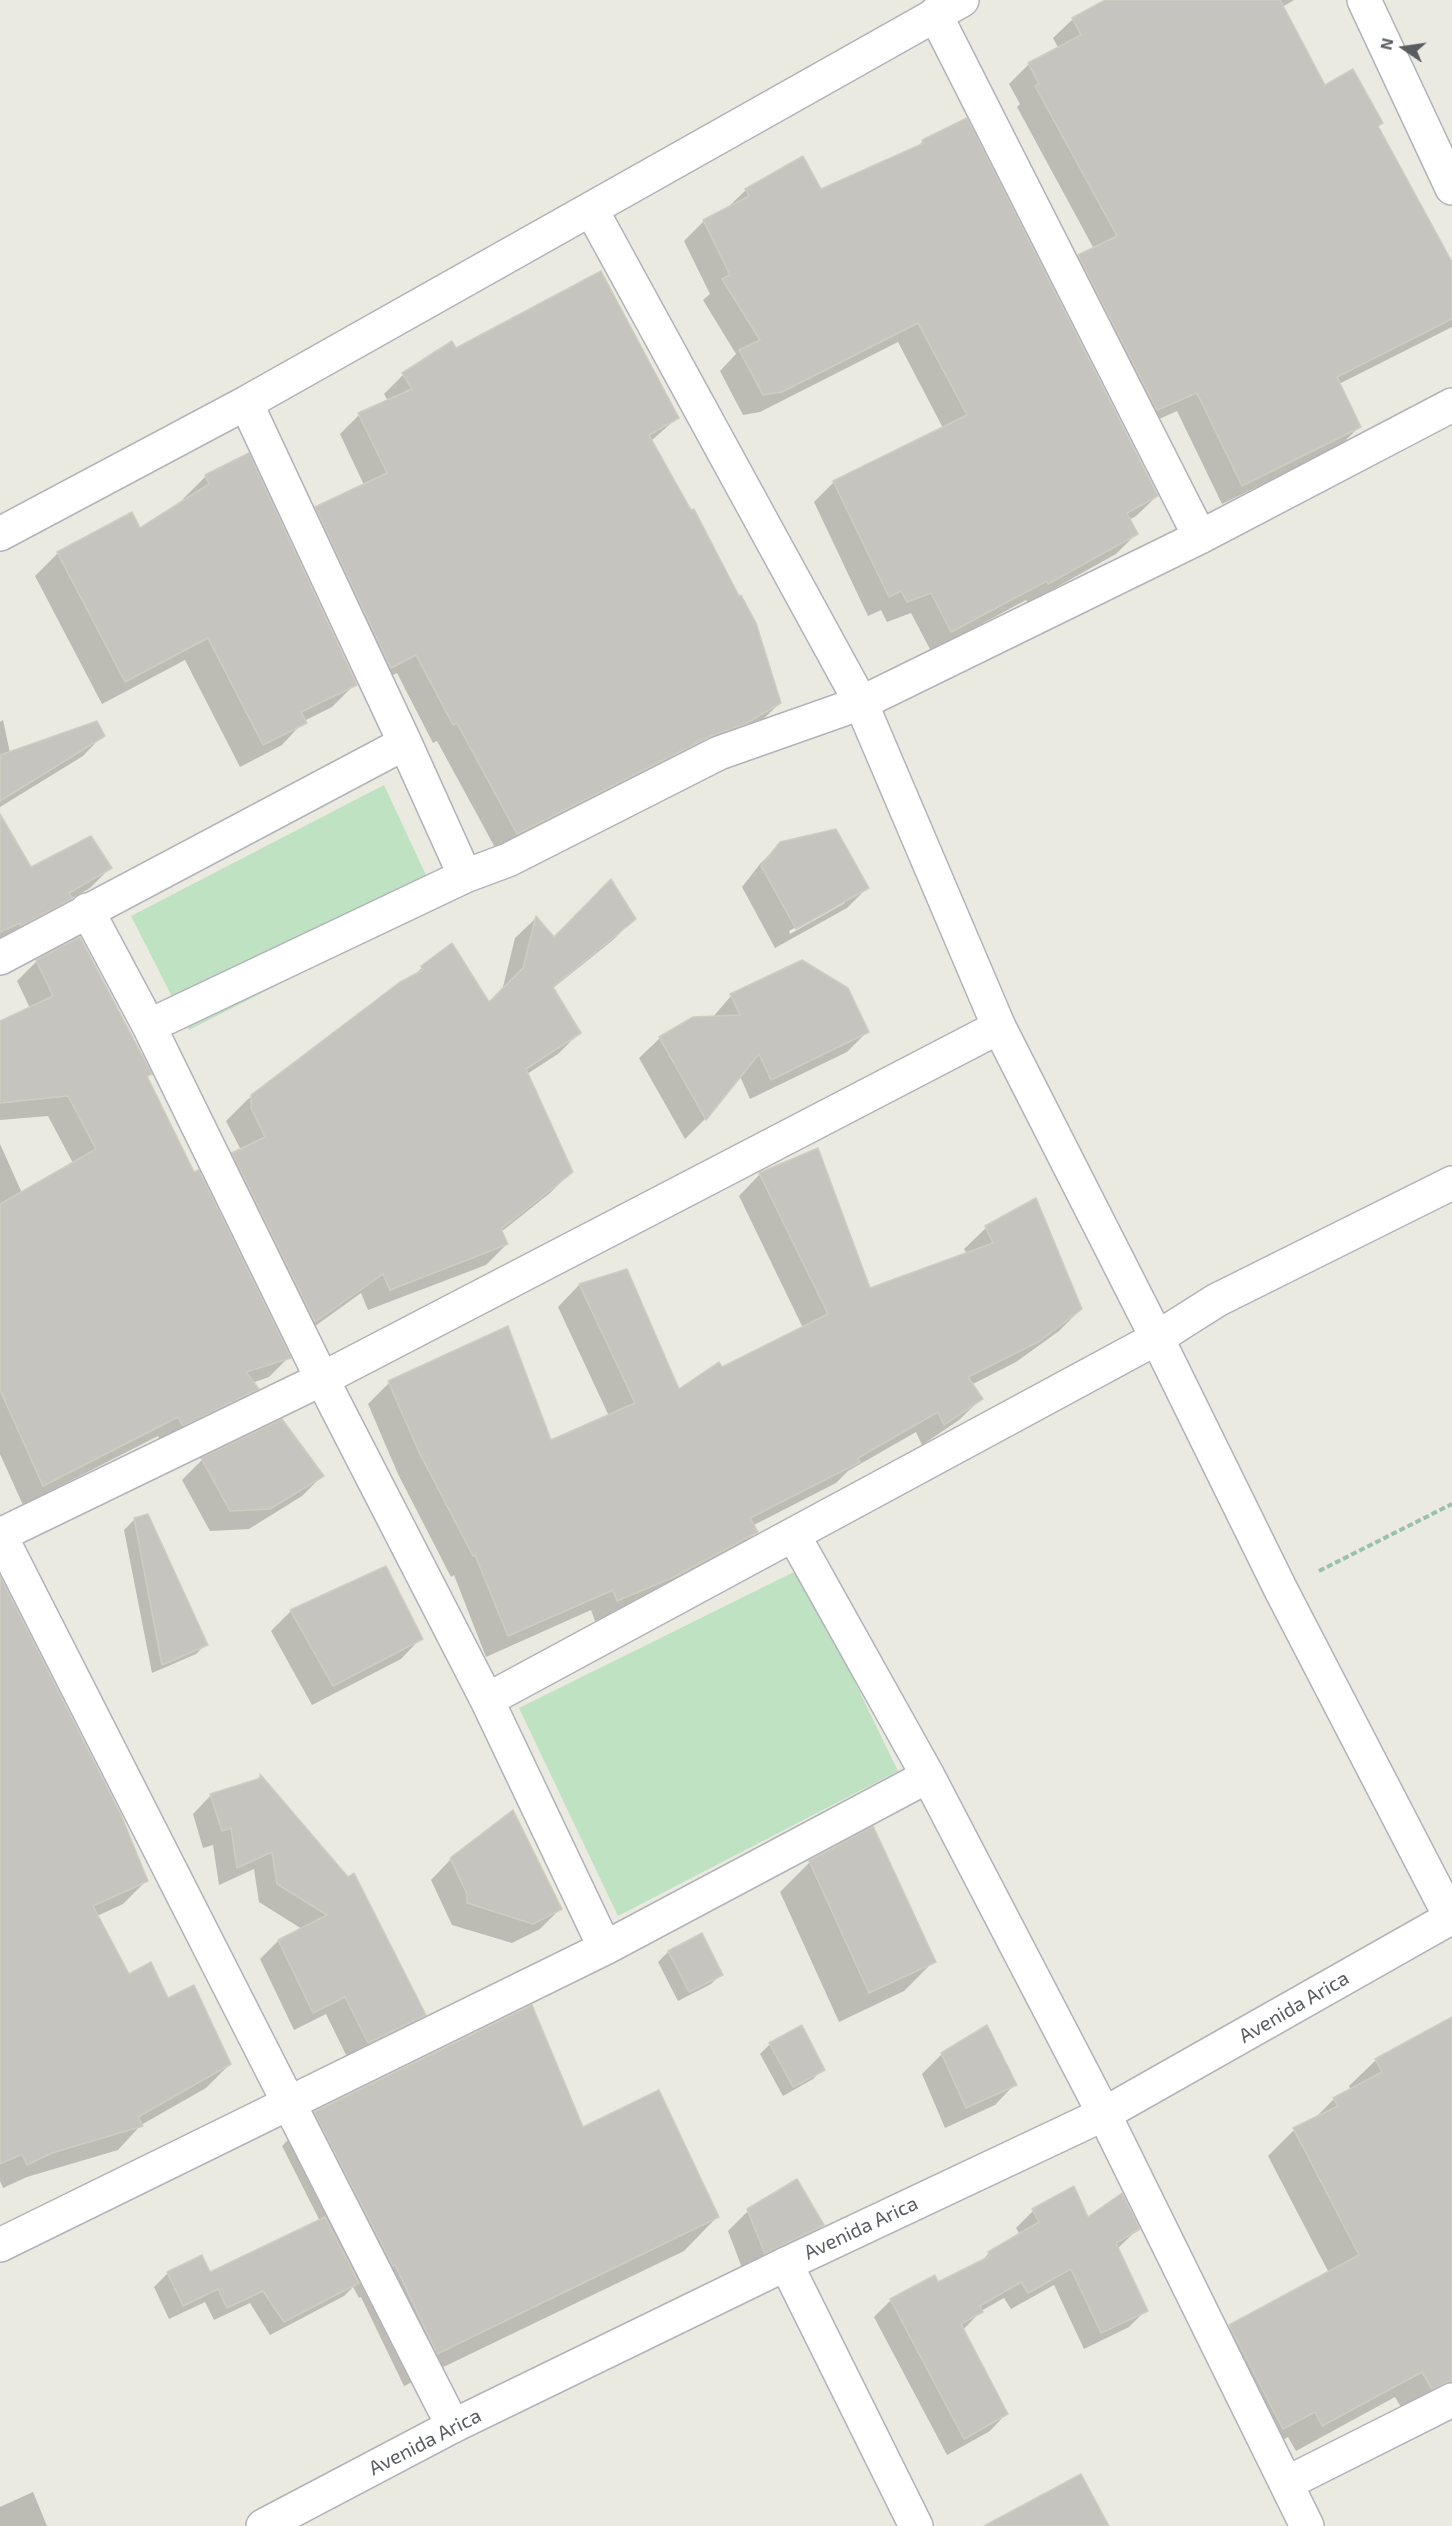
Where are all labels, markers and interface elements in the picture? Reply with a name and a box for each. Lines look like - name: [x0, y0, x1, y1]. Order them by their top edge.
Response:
- north arrow: [1374, 18, 1434, 78]
- text: N: [1375, 36, 1397, 52]
- street label: Avenida Arica: [1235, 1966, 1353, 2048]
- street label: Avenida Arica: [800, 2191, 922, 2265]
- street label: Avenida Arica: [365, 2403, 485, 2481]

